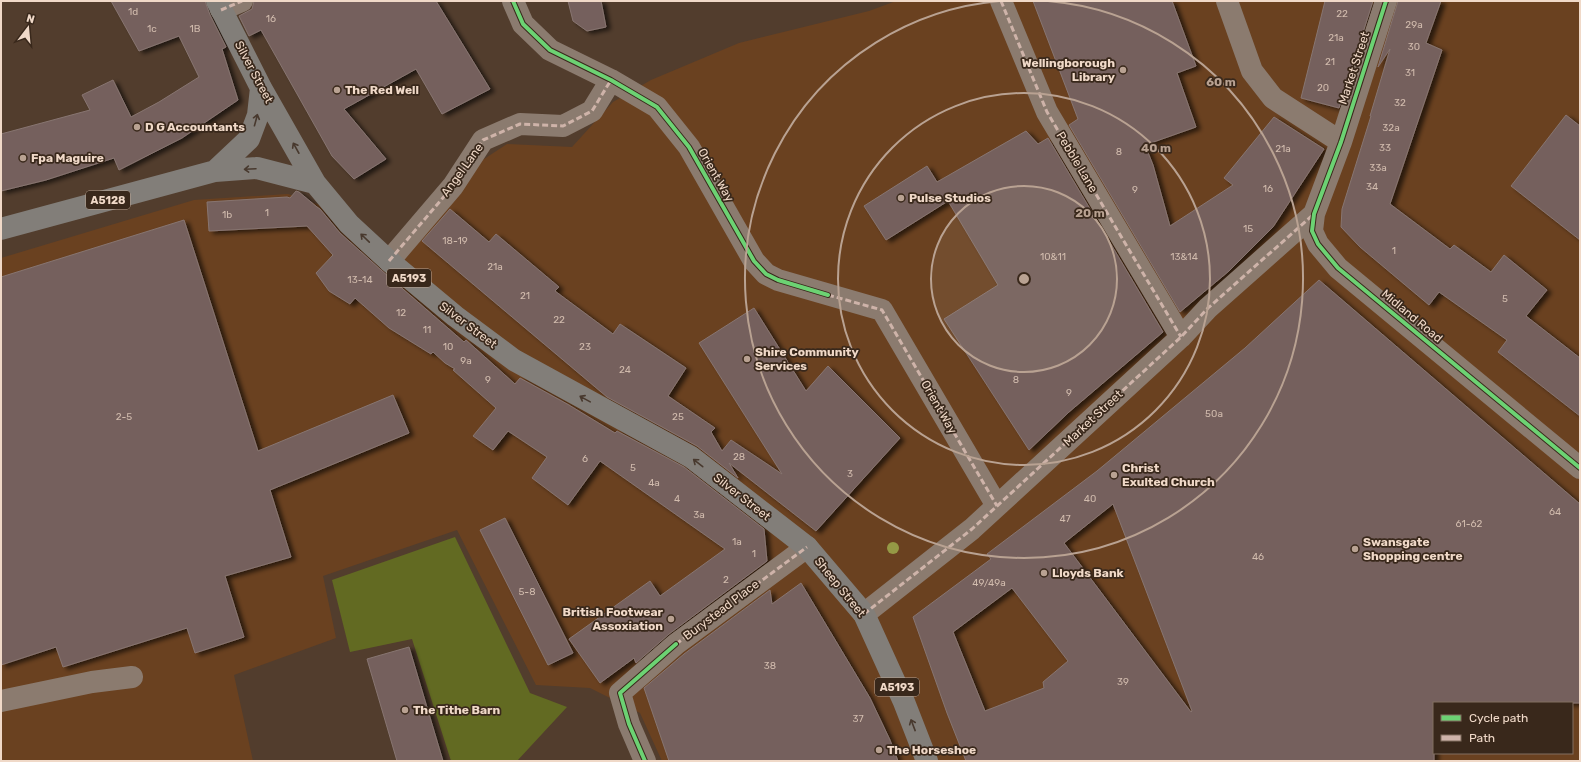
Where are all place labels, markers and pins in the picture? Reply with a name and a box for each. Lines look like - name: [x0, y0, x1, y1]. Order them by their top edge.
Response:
- place label: Wellingborough Library: [1022, 56, 1115, 84]
- marker: Wellingborough Library: [1118, 65, 1128, 75]
- place label: The Red Well: [345, 83, 419, 97]
- marker: The Red Well: [332, 85, 342, 95]
- place label: D G Accountants: [145, 120, 245, 134]
- marker: D G Accountants: [132, 122, 142, 132]
- place label: Fpa Maguire: [31, 151, 104, 165]
- marker: Fpa Maguire: [18, 153, 28, 163]
- place label: Pulse Studios: [909, 191, 991, 205]
- marker: Pulse Studios: [896, 193, 906, 203]
- centre of rings: [1017, 272, 1031, 286]
- place label: Shire Community Services: [755, 345, 859, 373]
- marker: Shire Community Services: [742, 354, 752, 364]
- place label: Christ Exulted Church: [1122, 461, 1215, 489]
- marker: Christ Exulted Church: [1109, 470, 1119, 480]
- place label: Swansgate Shopping centre: [1363, 535, 1463, 563]
- marker: Swansgate Shopping centre: [1350, 544, 1360, 554]
- place label: Lloyds Bank: [1052, 566, 1124, 580]
- marker: Lloyds Bank: [1039, 568, 1049, 578]
- place label: British Footwear Assoxiation: [563, 605, 664, 633]
- marker: British Footwear Assoxiation: [666, 614, 676, 624]
- place label: The Tithe Barn: [413, 703, 501, 717]
- marker: The Tithe Barn: [400, 705, 410, 715]
- place label: The Horseshoe: [887, 743, 976, 757]
- marker: The Horseshoe: [874, 745, 884, 755]

